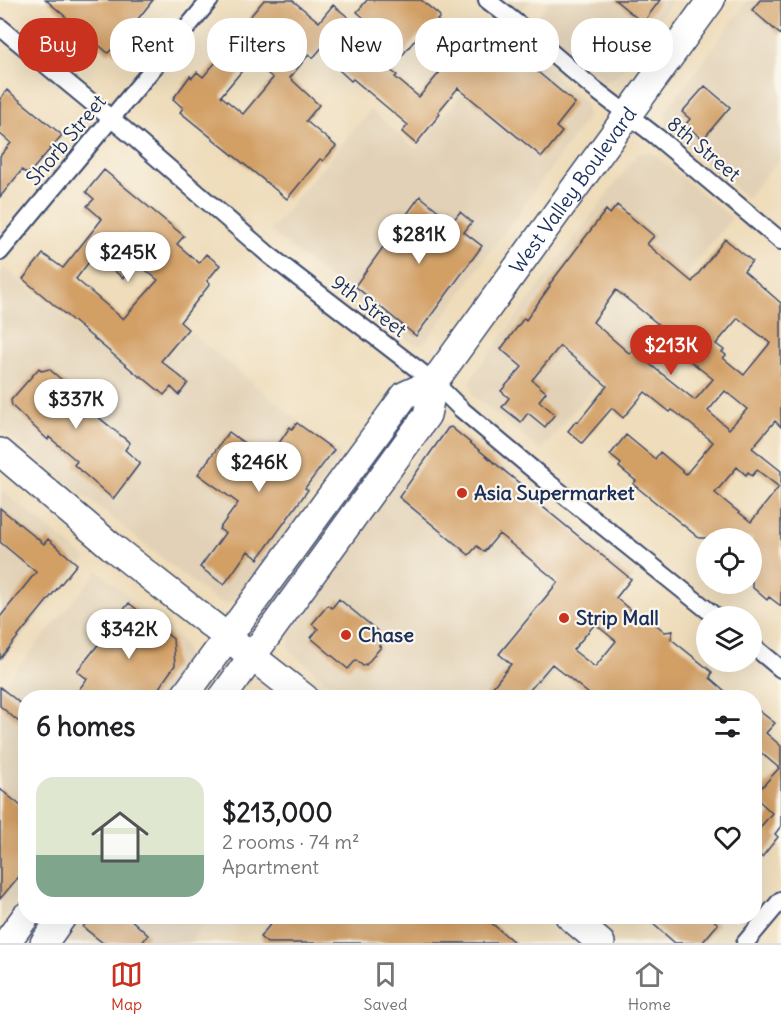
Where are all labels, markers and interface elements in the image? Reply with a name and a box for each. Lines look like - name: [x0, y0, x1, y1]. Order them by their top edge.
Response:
- chip: Buy: [18, 18, 98, 72]
- chip: Rent: [110, 18, 195, 72]
- chip: Filters: [207, 18, 307, 72]
- chip: New: [319, 18, 403, 72]
- chip: Apartment: [415, 18, 559, 72]
- chip: House: [571, 18, 673, 72]
- street label: Shorb Street: [20, 89, 111, 190]
- street label: West Valley Boulevard: [504, 102, 642, 278]
- street label: 8th Street: [663, 111, 746, 187]
- pin: $281K: [377, 214, 461, 265]
- text: $281K: [392, 221, 446, 246]
- pin: $245K: [86, 232, 170, 283]
- text: $245K: [99, 239, 157, 264]
- street label: 9th Street: [327, 269, 412, 342]
- pin: $213K: [629, 325, 713, 376]
- text: $213K: [644, 332, 698, 357]
- pin: $337K: [34, 379, 118, 430]
- text: $337K: [48, 386, 104, 411]
- pin: $246K: [217, 442, 301, 493]
- text: $246K: [230, 449, 288, 474]
- place label: Asia Supermarket: [474, 480, 635, 505]
- marker: Asia Supermarket: [455, 486, 469, 500]
- map controls: [696, 528, 762, 672]
- button: locate: [696, 528, 762, 594]
- place label: Strip Mall: [576, 605, 659, 630]
- button: layers: [696, 606, 762, 672]
- pin: $342K: [87, 609, 171, 660]
- marker: Strip Mall: [557, 611, 571, 625]
- text: $342K: [100, 616, 158, 641]
- place label: Chase: [358, 622, 414, 647]
- marker: Chase: [339, 628, 353, 642]
- text: 6 homes: [36, 710, 135, 743]
- icon: filters: [711, 710, 744, 743]
- text: $213,000: [222, 796, 333, 829]
- icon: home: [84, 801, 156, 873]
- icon: heart: [711, 821, 744, 854]
- text: 2 rooms · 74 m²: [222, 829, 359, 854]
- text: Apartment: [222, 854, 319, 879]
- tab: Map: [110, 958, 143, 1014]
- tab: Saved: [364, 958, 407, 1014]
- tab: Home: [628, 958, 671, 1014]

